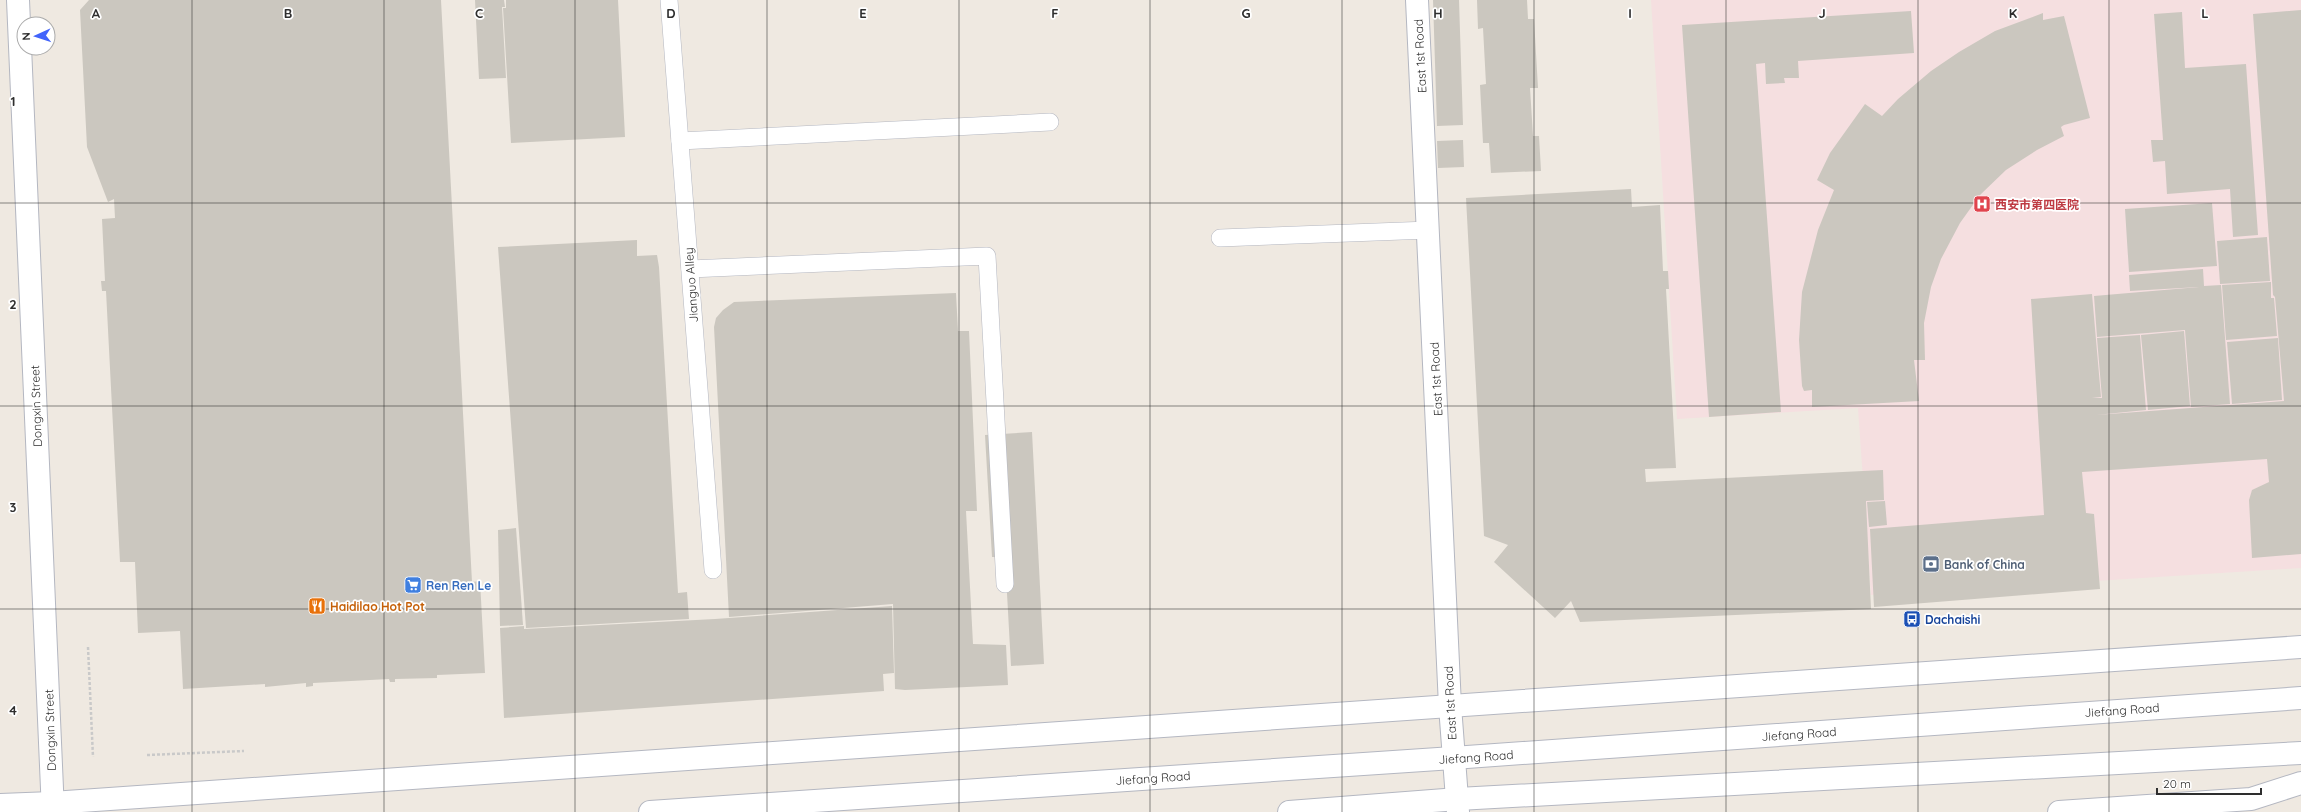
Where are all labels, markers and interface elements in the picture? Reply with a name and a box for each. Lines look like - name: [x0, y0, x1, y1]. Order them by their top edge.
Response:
- text: A: [92, 5, 101, 21]
- text: B: [284, 5, 292, 21]
- text: C: [475, 5, 483, 21]
- text: D: [666, 5, 676, 21]
- text: E: [859, 5, 867, 21]
- text: F: [1051, 5, 1059, 21]
- text: G: [1241, 5, 1251, 21]
- text: H: [1433, 5, 1443, 21]
- text: I: [1628, 5, 1632, 21]
- text: J: [1818, 5, 1826, 21]
- text: K: [2009, 5, 2018, 21]
- text: L: [2201, 5, 2209, 21]
- north arrow: [16, 16, 56, 56]
- street label: East 1st Road: [1411, 19, 1429, 93]
- text: N: [19, 32, 33, 41]
- text: 1: [10, 93, 16, 109]
- hospital icon: 西安市第四医院: [1972, 194, 1992, 214]
- place label: 西安市第四医院: [1995, 197, 2079, 212]
- street label: Jianguo Alley: [681, 247, 701, 323]
- text: 2: [9, 296, 17, 312]
- street label: East 1st Road: [1427, 342, 1445, 416]
- street label: Dongxin Street: [27, 365, 45, 447]
- text: 3: [10, 499, 17, 515]
- bank icon: Bank of China: [1921, 554, 1941, 574]
- place label: Bank of China: [1944, 557, 2025, 572]
- supermarket icon: Ren Ren Le: [403, 575, 423, 595]
- place label: Ren Ren Le: [426, 578, 491, 593]
- restaurant icon: Haidilao Hot Pot: [307, 596, 327, 616]
- place label: Haidilao Hot Pot: [330, 599, 425, 614]
- bus stop icon: Dachaishi: [1902, 609, 1922, 629]
- place label: Dachaishi: [1925, 612, 1981, 627]
- street label: East 1st Road: [1441, 666, 1459, 740]
- street label: Dongxin Street: [41, 689, 59, 771]
- street label: Jiefang Road: [2084, 700, 2160, 720]
- text: 4: [9, 702, 17, 718]
- street label: Jiefang Road: [1761, 724, 1837, 744]
- street label: Jiefang Road: [1438, 747, 1514, 767]
- street label: Jiefang Road: [1115, 768, 1191, 788]
- scale bar: [2157, 770, 2261, 796]
- text: 20 m: [2163, 776, 2191, 791]

